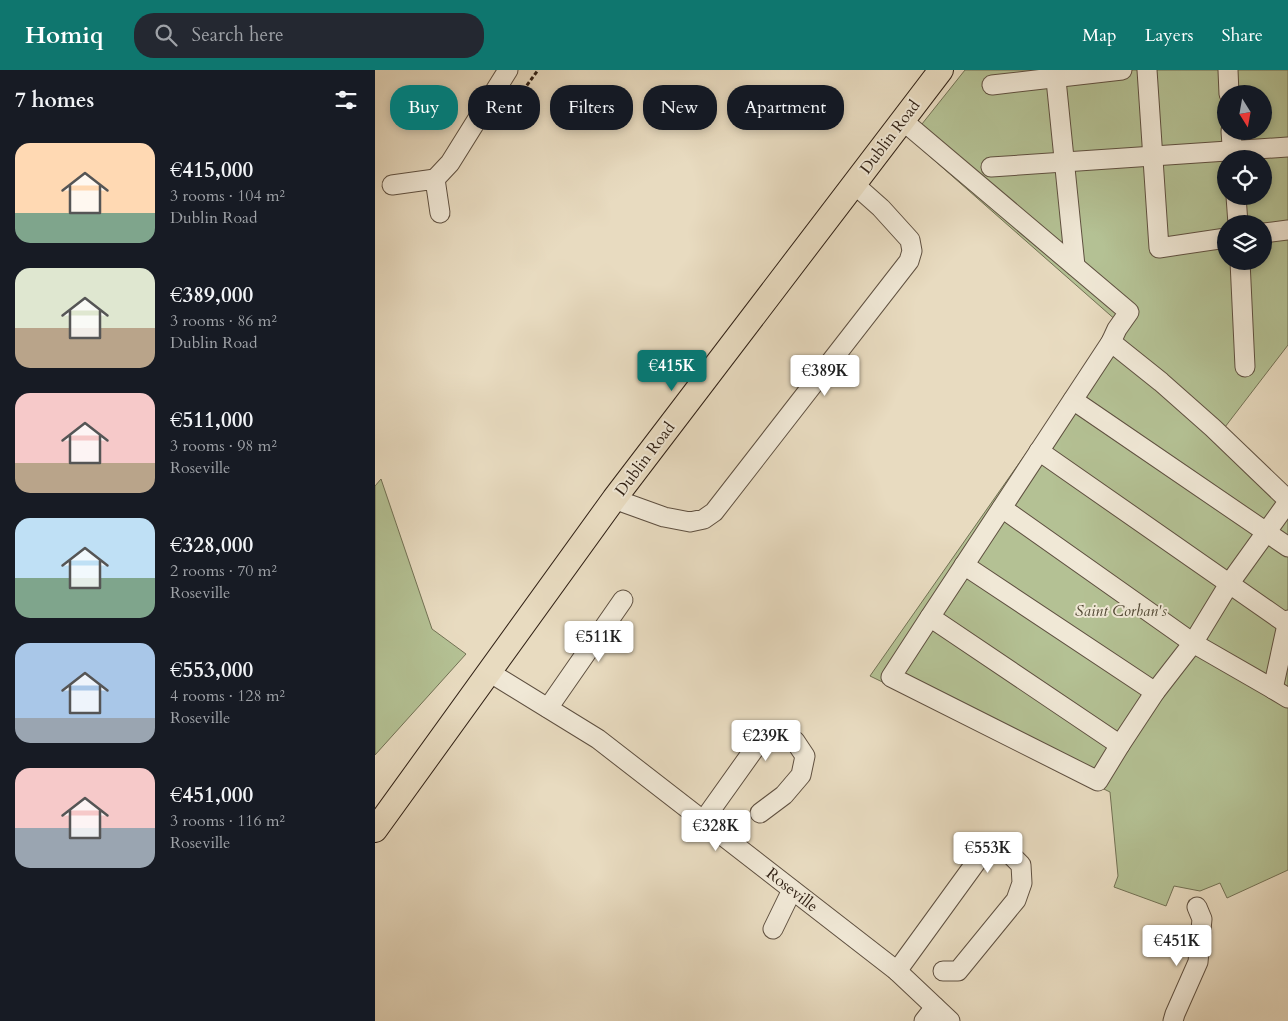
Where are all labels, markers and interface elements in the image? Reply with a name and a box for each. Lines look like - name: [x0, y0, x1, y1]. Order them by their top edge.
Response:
- search box: [134, 13, 484, 58]
- text: Homiq: [25, 19, 104, 52]
- icon: search: [152, 21, 180, 49]
- text: Search here: [192, 22, 284, 48]
- text: Map: [1082, 23, 1117, 48]
- text: Layers: [1145, 23, 1194, 48]
- text: Share: [1222, 23, 1263, 48]
- chip: Buy: [390, 85, 458, 130]
- chip: Rent: [468, 85, 540, 130]
- chip: Filters: [550, 85, 633, 130]
- chip: New: [643, 85, 717, 130]
- chip: Apartment: [727, 85, 844, 130]
- north arrow: [1217, 85, 1273, 140]
- map controls: [1217, 85, 1272, 270]
- text: 7 homes: [15, 86, 94, 115]
- icon: filters: [332, 86, 360, 114]
- street label: Dublin Road: [855, 95, 925, 179]
- button: locate: [1217, 150, 1272, 205]
- text: €415,000: [170, 156, 253, 185]
- icon: home: [55, 163, 115, 223]
- text: 3 rooms · 104 m²: [170, 185, 285, 207]
- text: Dublin Road: [170, 207, 258, 229]
- button: layers: [1217, 215, 1272, 270]
- text: €389,000: [170, 281, 253, 310]
- icon: home: [55, 288, 115, 348]
- text: 3 rooms · 86 m²: [170, 310, 277, 332]
- text: Dublin Road: [170, 332, 258, 354]
- pin: €415K: [637, 350, 707, 392]
- pin: €389K: [790, 354, 860, 397]
- text: €415K: [648, 355, 696, 377]
- text: €389K: [801, 360, 849, 382]
- text: €511,000: [170, 406, 253, 435]
- icon: home: [55, 413, 115, 473]
- street label: Dublin Road: [610, 417, 680, 501]
- text: 3 rooms · 98 m²: [170, 435, 277, 457]
- text: Roseville: [170, 457, 230, 479]
- text: €328,000: [170, 531, 253, 560]
- icon: home: [55, 538, 115, 598]
- text: 2 rooms · 70 m²: [170, 560, 277, 582]
- text: Roseville: [170, 582, 230, 604]
- park label: Saint Corban's: [1075, 600, 1168, 622]
- pin: €511K: [564, 620, 634, 663]
- text: €511K: [575, 626, 623, 648]
- text: €553,000: [170, 656, 253, 685]
- icon: home: [55, 663, 115, 723]
- text: 4 rooms · 128 m²: [170, 685, 285, 707]
- text: Roseville: [170, 707, 230, 729]
- pin: €239K: [731, 720, 801, 762]
- text: €239K: [742, 725, 790, 747]
- text: €451,000: [170, 781, 253, 810]
- icon: home: [55, 788, 115, 848]
- text: 3 rooms · 116 m²: [170, 810, 285, 832]
- pin: €328K: [681, 810, 751, 852]
- text: €328K: [692, 815, 740, 837]
- text: Roseville: [170, 832, 230, 854]
- pin: €553K: [953, 832, 1023, 874]
- text: €553K: [964, 837, 1012, 859]
- street label: Roseville: [761, 863, 823, 917]
- pin: €451K: [1142, 924, 1212, 967]
- text: €451K: [1153, 930, 1201, 952]

